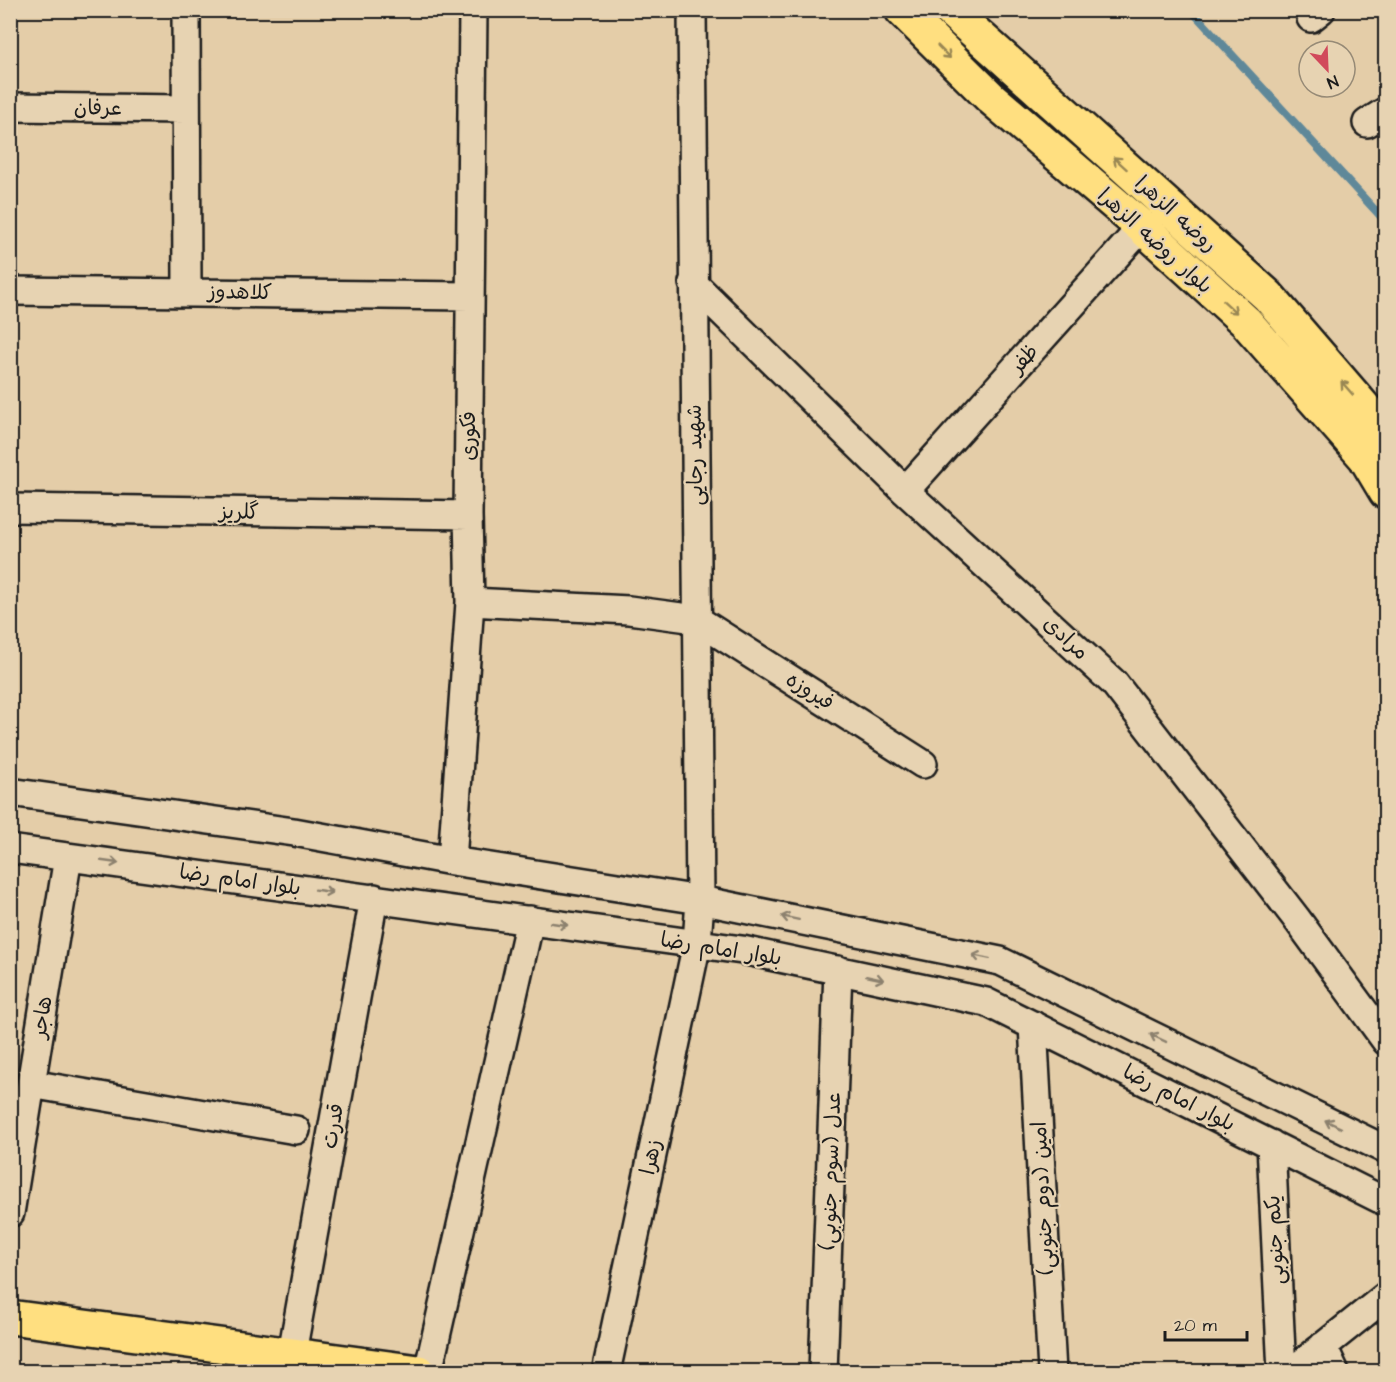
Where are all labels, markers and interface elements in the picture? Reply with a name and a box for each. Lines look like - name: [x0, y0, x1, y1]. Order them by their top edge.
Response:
- north arrow: [1297, 39, 1357, 99]
- one-way arrow: [936, 44, 951, 59]
- text: N: [1324, 70, 1341, 94]
- street label: عرفان: [74, 93, 122, 123]
- one-way arrow: [1112, 156, 1127, 170]
- street label: روضه الزهرا: [1128, 169, 1224, 259]
- street label: بلوار روضه الزهرا: [1091, 182, 1219, 300]
- street label: کلاهدوز: [206, 277, 272, 307]
- one-way arrow: [1222, 300, 1237, 314]
- street label: ظفر: [1001, 338, 1045, 382]
- one-way arrow: [1341, 380, 1354, 396]
- street label: شهید رجایی: [680, 404, 710, 506]
- street label: فکوری: [454, 411, 483, 461]
- street label: گلریز: [217, 497, 259, 527]
- street label: مرادی: [1037, 609, 1095, 667]
- street label: فیروزه: [780, 665, 840, 717]
- one-way arrow: [100, 857, 120, 868]
- street label: بلوار امام رضا: [177, 857, 303, 904]
- one-way arrow: [314, 886, 334, 897]
- one-way arrow: [781, 912, 800, 923]
- one-way arrow: [549, 918, 568, 929]
- street label: بلوار امام رضا: [658, 925, 784, 974]
- one-way arrow: [972, 951, 991, 963]
- one-way arrow: [865, 973, 884, 984]
- street label: هاجر: [24, 994, 60, 1042]
- one-way arrow: [1149, 1032, 1167, 1044]
- street label: بلوار امام رضا: [1117, 1057, 1240, 1140]
- street label: عدل (سوم جنوبی): [814, 1092, 849, 1250]
- street label: قدرت: [315, 1101, 351, 1151]
- one-way arrow: [1324, 1117, 1342, 1129]
- street label: امین (دوم جنوبی): [1025, 1121, 1062, 1275]
- street label: زهرا: [633, 1137, 669, 1177]
- street label: یکم جنوبی: [1258, 1195, 1293, 1285]
- scale bar: [1165, 1304, 1248, 1342]
- text: 20 m: [1174, 1313, 1217, 1338]

